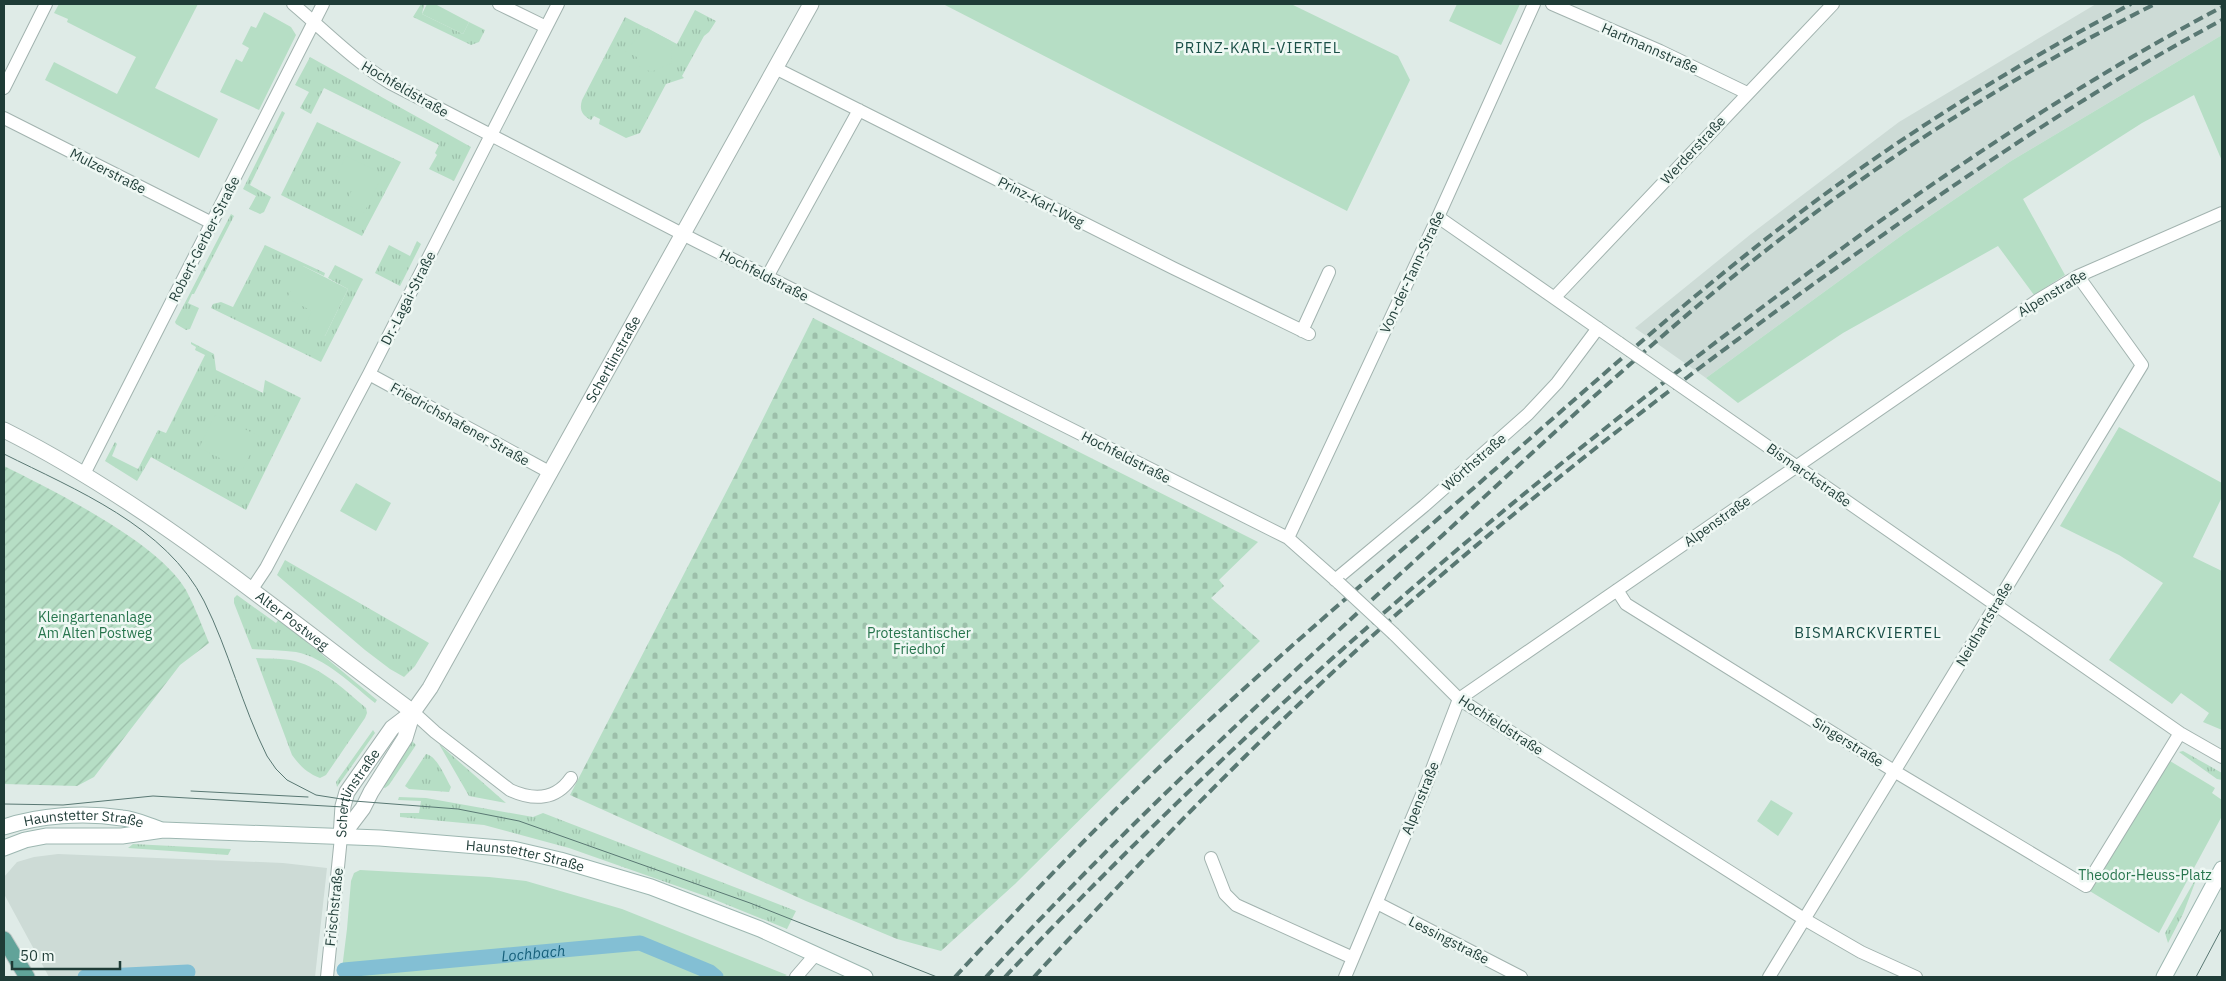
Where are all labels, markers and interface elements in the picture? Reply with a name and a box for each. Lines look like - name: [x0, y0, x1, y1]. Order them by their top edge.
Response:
- street label: Hartmannstraße: [1599, 19, 1701, 77]
- district label: PRINZ-KARL-VIERTEL: [1175, 38, 1341, 57]
- street label: Hochfeldstraße: [358, 57, 452, 121]
- street label: Werderstraße: [1657, 112, 1729, 188]
- street label: Mulzerstraße: [67, 144, 149, 198]
- street label: Robert-Gerber-Straße: [164, 173, 244, 305]
- street label: Prinz-Karl-Weg: [995, 173, 1088, 232]
- street label: Von-der-Tann-Straße: [1376, 208, 1448, 336]
- street label: Hochfeldstraße: [716, 245, 812, 305]
- street label: Dr.-Lagai-Straße: [377, 248, 440, 348]
- street label: Alpenstraße: [2014, 265, 2090, 321]
- street label: Schertlinstraße: [582, 312, 645, 406]
- street label: Friedrichshafener Straße: [387, 378, 533, 470]
- street label: Hochfeldstraße: [1078, 427, 1174, 487]
- street label: Wörthstraße: [1438, 429, 1510, 495]
- street label: Bismarckstraße: [1763, 439, 1855, 511]
- street label: Alpenstraße: [1680, 491, 1754, 551]
- street label: Neidhartstraße: [1952, 578, 2016, 670]
- street label: Alter Postweg: [252, 587, 333, 655]
- park label: Kleingartenanlage Am Alten Postweg: [38, 608, 153, 642]
- district label: BISMARCKVIERTEL: [1794, 623, 1942, 642]
- park label: Protestantischer Friedhof: [867, 624, 971, 658]
- street label: Hochfeldstraße: [1455, 691, 1547, 759]
- street label: Singerstraße: [1809, 713, 1887, 771]
- street label: Schertlinstraße: [332, 745, 384, 838]
- street label: Alpenstraße: [1397, 758, 1443, 837]
- street label: Haunstetter Straße: [22, 806, 146, 832]
- street label: Haunstetter Straße: [465, 836, 587, 876]
- park label: Theodor-Heuss-Platz: [2078, 866, 2212, 884]
- street label: Frischstraße: [321, 867, 347, 947]
- street label: Lessingstraße: [1406, 912, 1492, 968]
- scale bar: [12, 938, 120, 970]
- water label: Lochbach: [500, 940, 566, 965]
- text: 50 m: [20, 946, 55, 965]

